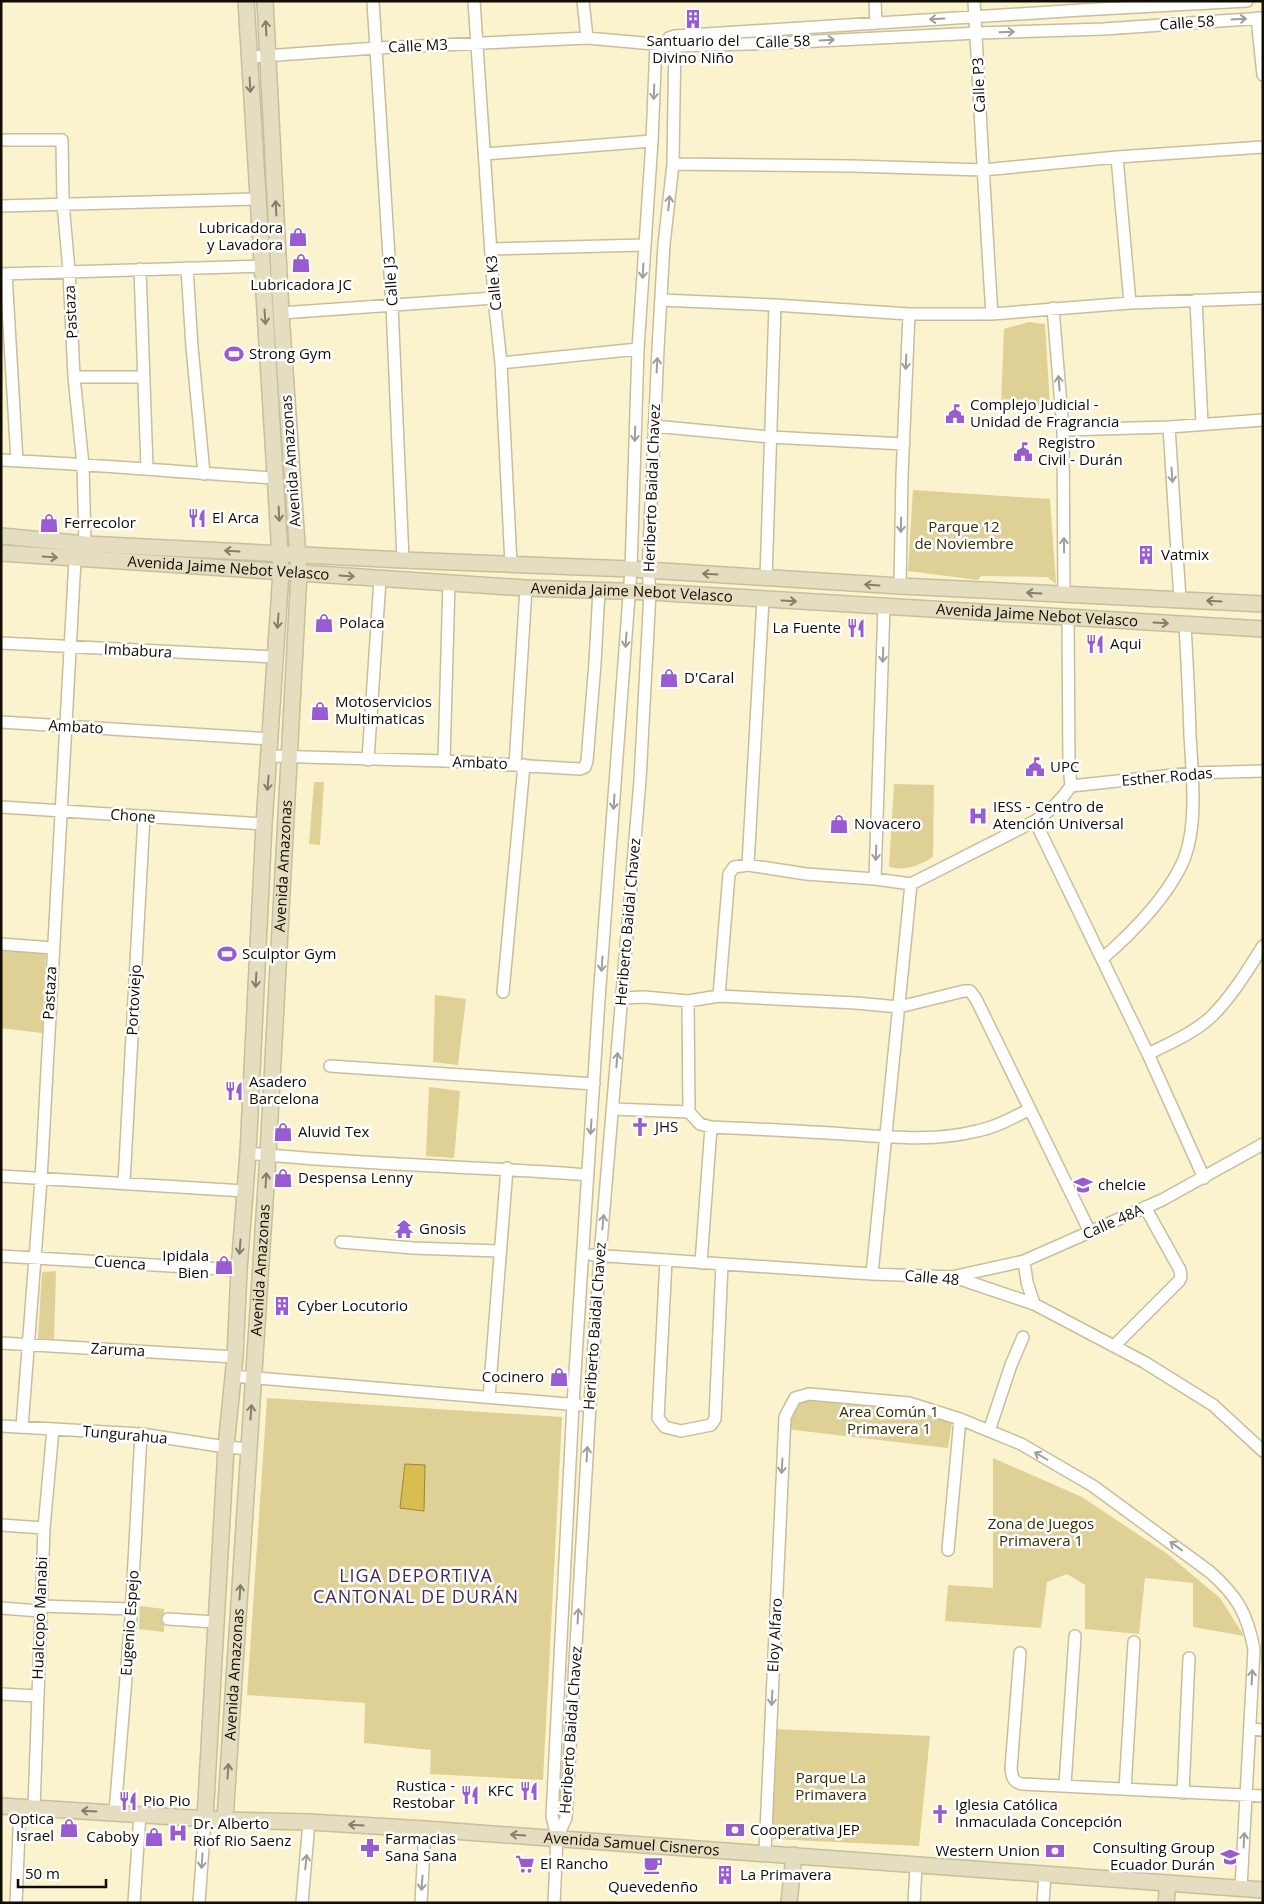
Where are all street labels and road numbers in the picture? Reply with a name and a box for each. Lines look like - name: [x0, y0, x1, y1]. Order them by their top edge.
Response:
- street label: Calle 58: [1159, 10, 1215, 34]
- street label: Calle 58: [755, 30, 811, 52]
- street label: Calle M3: [388, 33, 448, 57]
- street label: Calle P3: [967, 57, 989, 113]
- street label: Calle J3: [378, 255, 402, 307]
- street label: Calle K3: [481, 255, 505, 312]
- street label: Pastaza: [59, 285, 81, 339]
- street label: Avenida Amazonas: [275, 394, 305, 528]
- street label: Heriberto Baidal Chavez: [638, 403, 664, 572]
- street label: Avenida Jaime Nebot Velasco: [127, 550, 330, 584]
- street label: Avenida Jaime Nebot Velasco: [530, 577, 733, 606]
- street label: Avenida Jaime Nebot Velasco: [936, 598, 1139, 630]
- street label: Imbabura: [103, 638, 173, 662]
- street label: Ambato: [48, 715, 104, 737]
- street label: Ambato: [452, 751, 508, 773]
- street label: Esther Rodas: [1121, 762, 1213, 790]
- street label: Avenida Amazonas: [269, 799, 296, 932]
- street label: Chone: [110, 803, 156, 827]
- street label: Heriberto Baidal Chavez: [610, 837, 644, 1007]
- street label: Portoviejo: [121, 964, 145, 1036]
- street label: Pastaza: [38, 966, 60, 1020]
- street label: Calle 48A: [1079, 1199, 1147, 1243]
- street label: Avenida Amazonas: [245, 1203, 274, 1337]
- street label: Heriberto Baidal Chavez: [578, 1241, 610, 1411]
- street label: Cuenca: [94, 1250, 147, 1274]
- street label: Calle 48: [904, 1265, 960, 1289]
- street label: Zaruma: [90, 1338, 146, 1360]
- street label: Tungurahua: [82, 1420, 168, 1448]
- street label: Hualcopo Manabi: [27, 1556, 51, 1680]
- street label: Eugenio Espejo: [115, 1569, 143, 1676]
- street label: Eloy Alfaro: [762, 1597, 786, 1673]
- street label: Avenida Amazonas: [219, 1608, 248, 1741]
- street label: Heriberto Baidal Chavez: [554, 1645, 586, 1815]
- street label: Avenida Samuel Cisneros: [543, 1827, 720, 1859]

